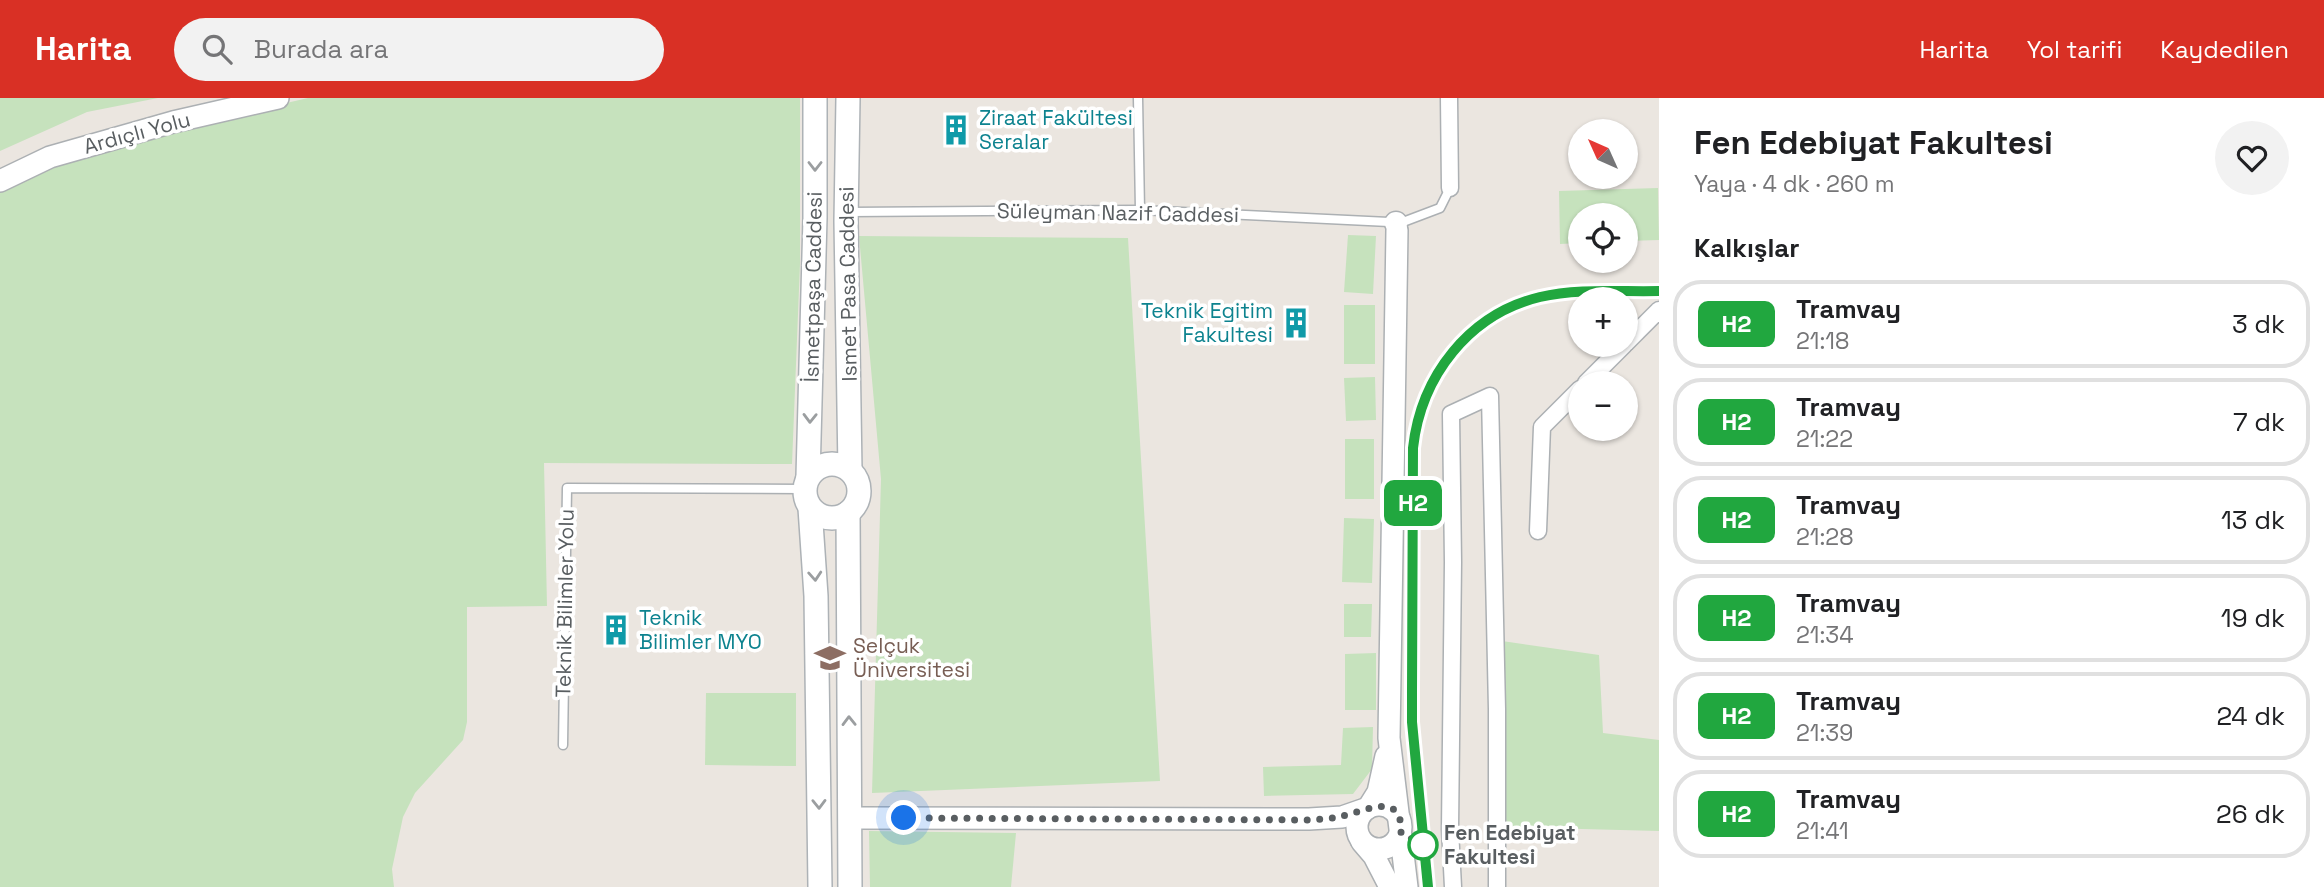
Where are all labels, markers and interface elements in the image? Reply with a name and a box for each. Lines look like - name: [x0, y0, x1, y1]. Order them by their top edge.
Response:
- search box: [174, 18, 664, 81]
- text: Harita: [35, 28, 132, 70]
- icon: search: [198, 30, 236, 68]
- text: Burada ara: [254, 32, 388, 66]
- text: Harita: [1919, 34, 1989, 65]
- text: Yol tarifi: [2027, 34, 2122, 65]
- text: Kaydedilen: [2160, 34, 2289, 65]
- place label: Ziraat Fakültesi Seralar: [979, 104, 1133, 155]
- street label: Ardıçlı Yolu: [81, 105, 193, 160]
- building icon: Ziraat Fakültesi Seralar: [939, 113, 973, 147]
- north arrow: [1568, 119, 1638, 189]
- map controls: [1568, 119, 1638, 441]
- button: heart: [2215, 121, 2289, 195]
- text: Fen Edebiyat Fakultesi: [1694, 122, 2053, 164]
- one-way arrow: [807, 161, 823, 172]
- text: Yaya · 4 dk · 260 m: [1694, 169, 1895, 199]
- street label: Ismet Pasa Caddesi: [832, 186, 863, 382]
- street label: İsmetpaşa Caddesi: [797, 191, 828, 383]
- street label: Süleyman Nazif Caddesi: [997, 197, 1239, 228]
- button: locate: [1568, 203, 1638, 273]
- text: Kalkışlar: [1694, 231, 1800, 265]
- button: +: [1568, 287, 1638, 357]
- text: Tramvay: [1796, 292, 1901, 326]
- place label: Teknik Egitim Fakultesi: [1141, 297, 1273, 348]
- building icon: Teknik Egitim Fakultesi: [1279, 306, 1313, 340]
- text: 3 dk: [2232, 307, 2285, 341]
- text: H2: [1722, 308, 1752, 339]
- text: 21:18: [1796, 326, 1849, 356]
- button: −: [1568, 371, 1638, 441]
- text: Tramvay: [1796, 390, 1901, 424]
- text: 7 dk: [2233, 405, 2285, 439]
- text: H2: [1722, 406, 1752, 437]
- one-way arrow: [802, 413, 817, 424]
- text: 21:22: [1796, 424, 1853, 454]
- line badge: H2: [1382, 480, 1444, 526]
- text: H2: [1398, 487, 1428, 518]
- text: Tramvay: [1796, 488, 1901, 522]
- text: 13 dk: [2221, 503, 2285, 537]
- text: H2: [1722, 504, 1752, 535]
- street label: Teknik Bilimler Yolu: [549, 508, 580, 698]
- text: 21:28: [1796, 522, 1854, 552]
- one-way arrow: [807, 571, 822, 582]
- text: Tramvay: [1796, 586, 1901, 620]
- text: 19 dk: [2221, 601, 2285, 635]
- text: H2: [1722, 602, 1752, 633]
- place label: Teknik Bilimler MYO: [639, 604, 762, 655]
- building icon: Teknik Bilimler MYO: [599, 613, 633, 647]
- text: 21:34: [1796, 620, 1854, 650]
- place label: Selçuk Üniversitesi: [853, 632, 970, 683]
- school or university icon: Selçuk Üniversitesi: [813, 641, 847, 675]
- text: Tramvay: [1796, 684, 1901, 718]
- text: 24 dk: [2216, 699, 2285, 733]
- text: H2: [1722, 700, 1752, 731]
- one-way arrow: [841, 715, 857, 726]
- text: 21:39: [1796, 718, 1853, 748]
- text: Tramvay: [1796, 782, 1901, 816]
- text: 26 dk: [2216, 797, 2285, 831]
- text: H2: [1722, 798, 1752, 829]
- one-way arrow: [811, 799, 826, 810]
- your location: [886, 800, 921, 835]
- text: 21:41: [1796, 816, 1849, 846]
- place label: Fen Edebiyat Fakultesi: [1444, 819, 1576, 870]
- marker: Fen Edebiyat Fakultesi: [1408, 830, 1438, 860]

